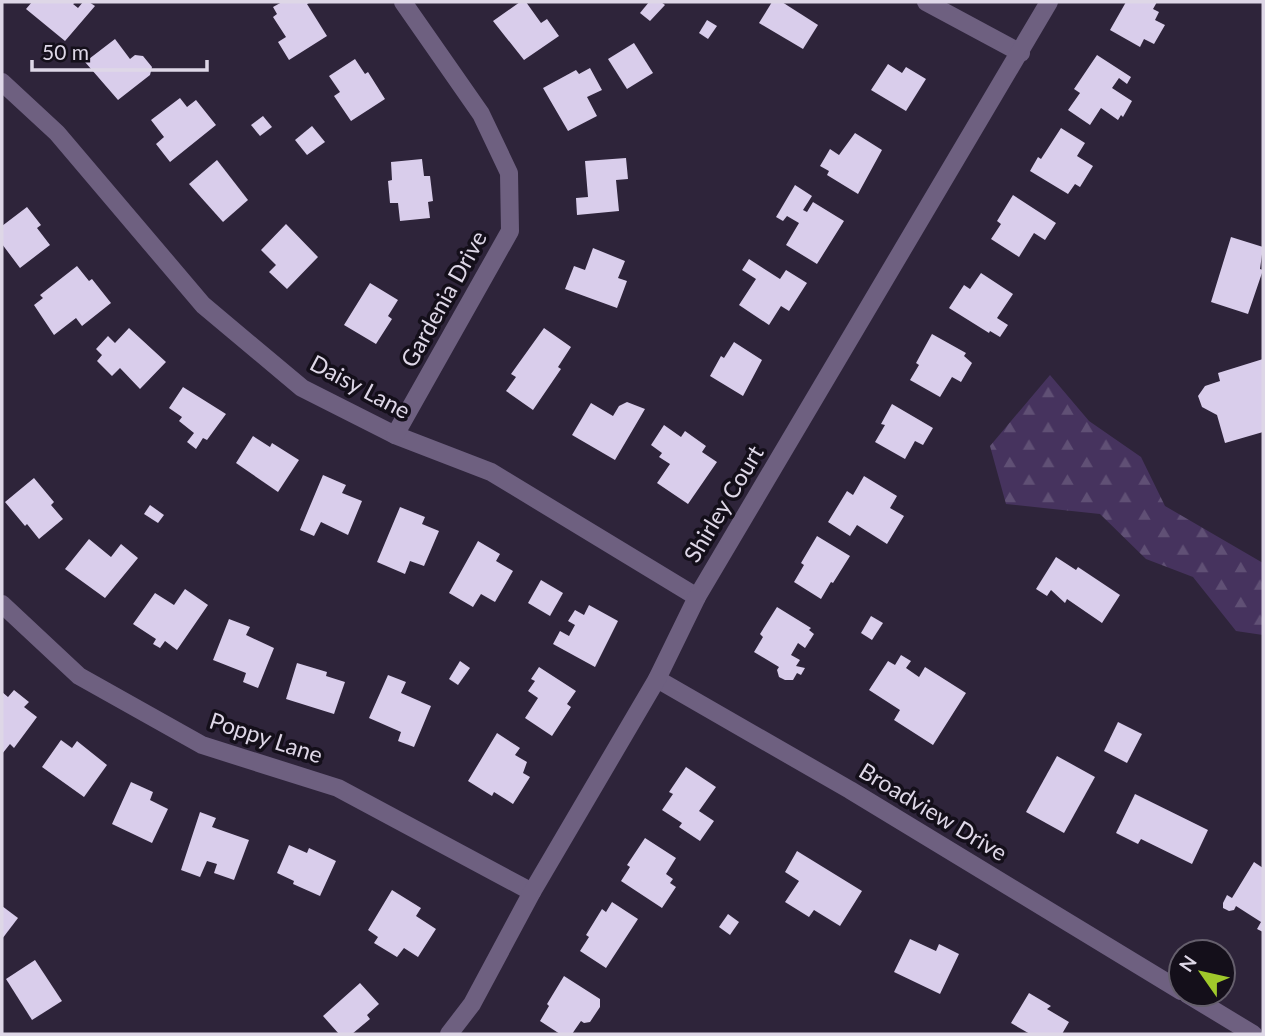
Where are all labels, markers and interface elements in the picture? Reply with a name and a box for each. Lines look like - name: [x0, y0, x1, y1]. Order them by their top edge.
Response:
- scale bar: [32, 28, 206, 72]
- text: 50 m: [42, 39, 89, 64]
- street label: Gardenia Drive: [394, 225, 492, 372]
- street label: Daisy Lane: [306, 348, 415, 424]
- street label: Shirley Court: [677, 439, 769, 567]
- street label: Poppy Lane: [206, 706, 326, 768]
- street label: Broadview Drive: [854, 756, 1013, 866]
- north arrow: [1167, 938, 1237, 1008]
- text: N: [1174, 951, 1201, 976]

